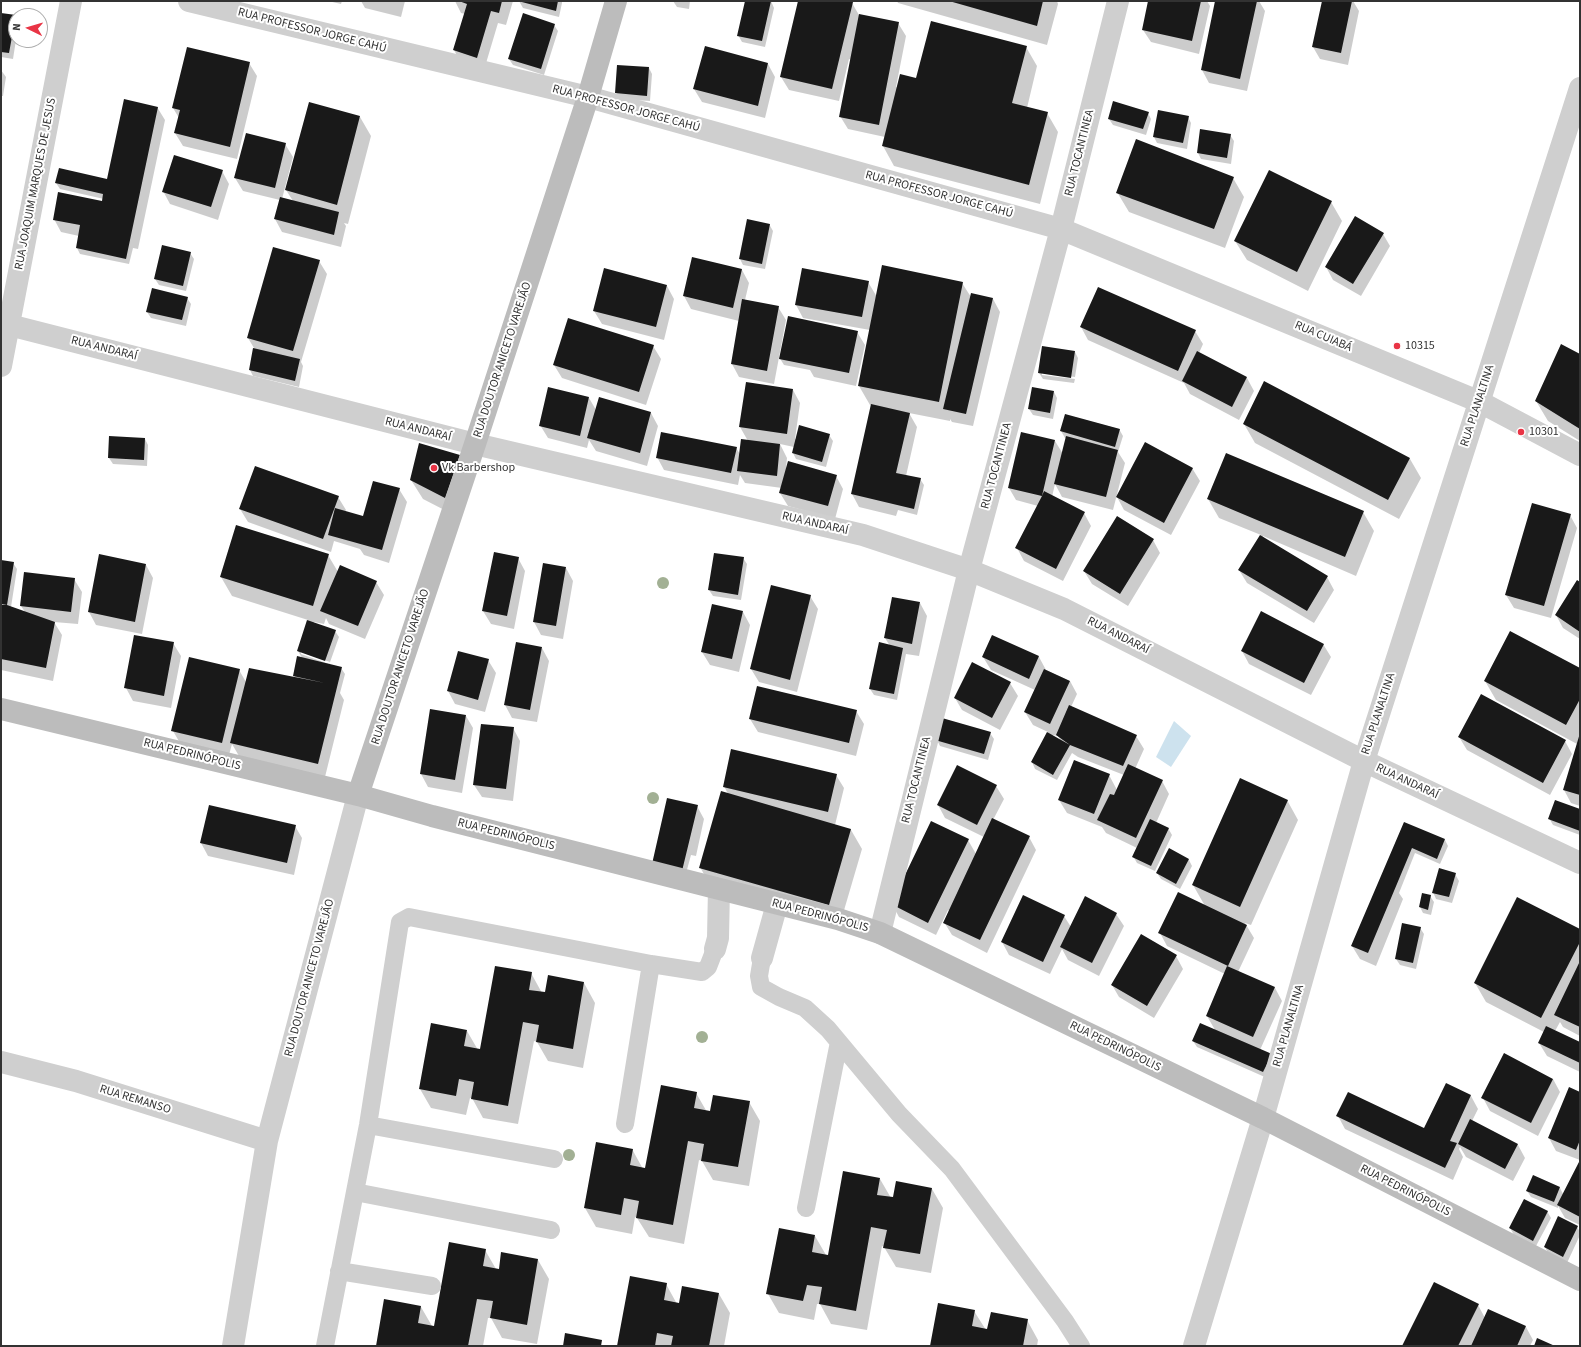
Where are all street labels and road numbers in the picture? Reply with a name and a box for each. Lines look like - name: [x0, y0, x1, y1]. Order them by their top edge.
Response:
- street label: RUA PROFESSOR JORGE CAHÚ: [236, 6, 388, 56]
- street label: RUA PROFESSOR JORGE CAHÚ: [550, 82, 702, 136]
- street label: RUA JOAQUIM MARQUES DE JESUS: [12, 97, 60, 271]
- street label: RUA TOCANTINEA: [1062, 108, 1098, 198]
- street label: RUA PROFESSOR JORGE CAHÚ: [863, 168, 1015, 222]
- street label: RUA DOUTOR ANICETO VAREJÃO: [471, 280, 535, 440]
- street label: RUA CUIABÁ: [1292, 318, 1354, 356]
- street label: RUA ANDARAÍ: [69, 334, 139, 364]
- street label: RUA PLANALTINA: [1458, 363, 1498, 449]
- street label: RUA ANDARAÍ: [383, 415, 453, 445]
- street label: RUA TOCANTINEA: [979, 421, 1015, 511]
- street label: RUA ANDARAÍ: [780, 509, 850, 539]
- street label: RUA DOUTOR ANICETO VAREJÃO: [369, 587, 433, 747]
- street label: RUA ANDARAÍ: [1085, 614, 1151, 658]
- street label: RUA PLANALTINA: [1359, 671, 1399, 757]
- street label: RUA TOCANTINEA: [899, 735, 935, 825]
- street label: RUA PEDRINÓPOLIS: [142, 736, 242, 774]
- street label: RUA ANDARAÍ: [1373, 761, 1441, 803]
- street label: RUA PEDRINÓPOLIS: [456, 816, 556, 854]
- street label: RUA PEDRINÓPOLIS: [770, 896, 870, 936]
- street label: RUA DOUTOR ANICETO VAREJÃO: [282, 898, 338, 1058]
- street label: RUA PLANALTINA: [1270, 983, 1308, 1069]
- street label: RUA PEDRINÓPOLIS: [1067, 1019, 1163, 1075]
- street label: RUA REMANSO: [98, 1082, 172, 1118]
- street label: RUA PEDRINÓPOLIS: [1357, 1162, 1453, 1220]

